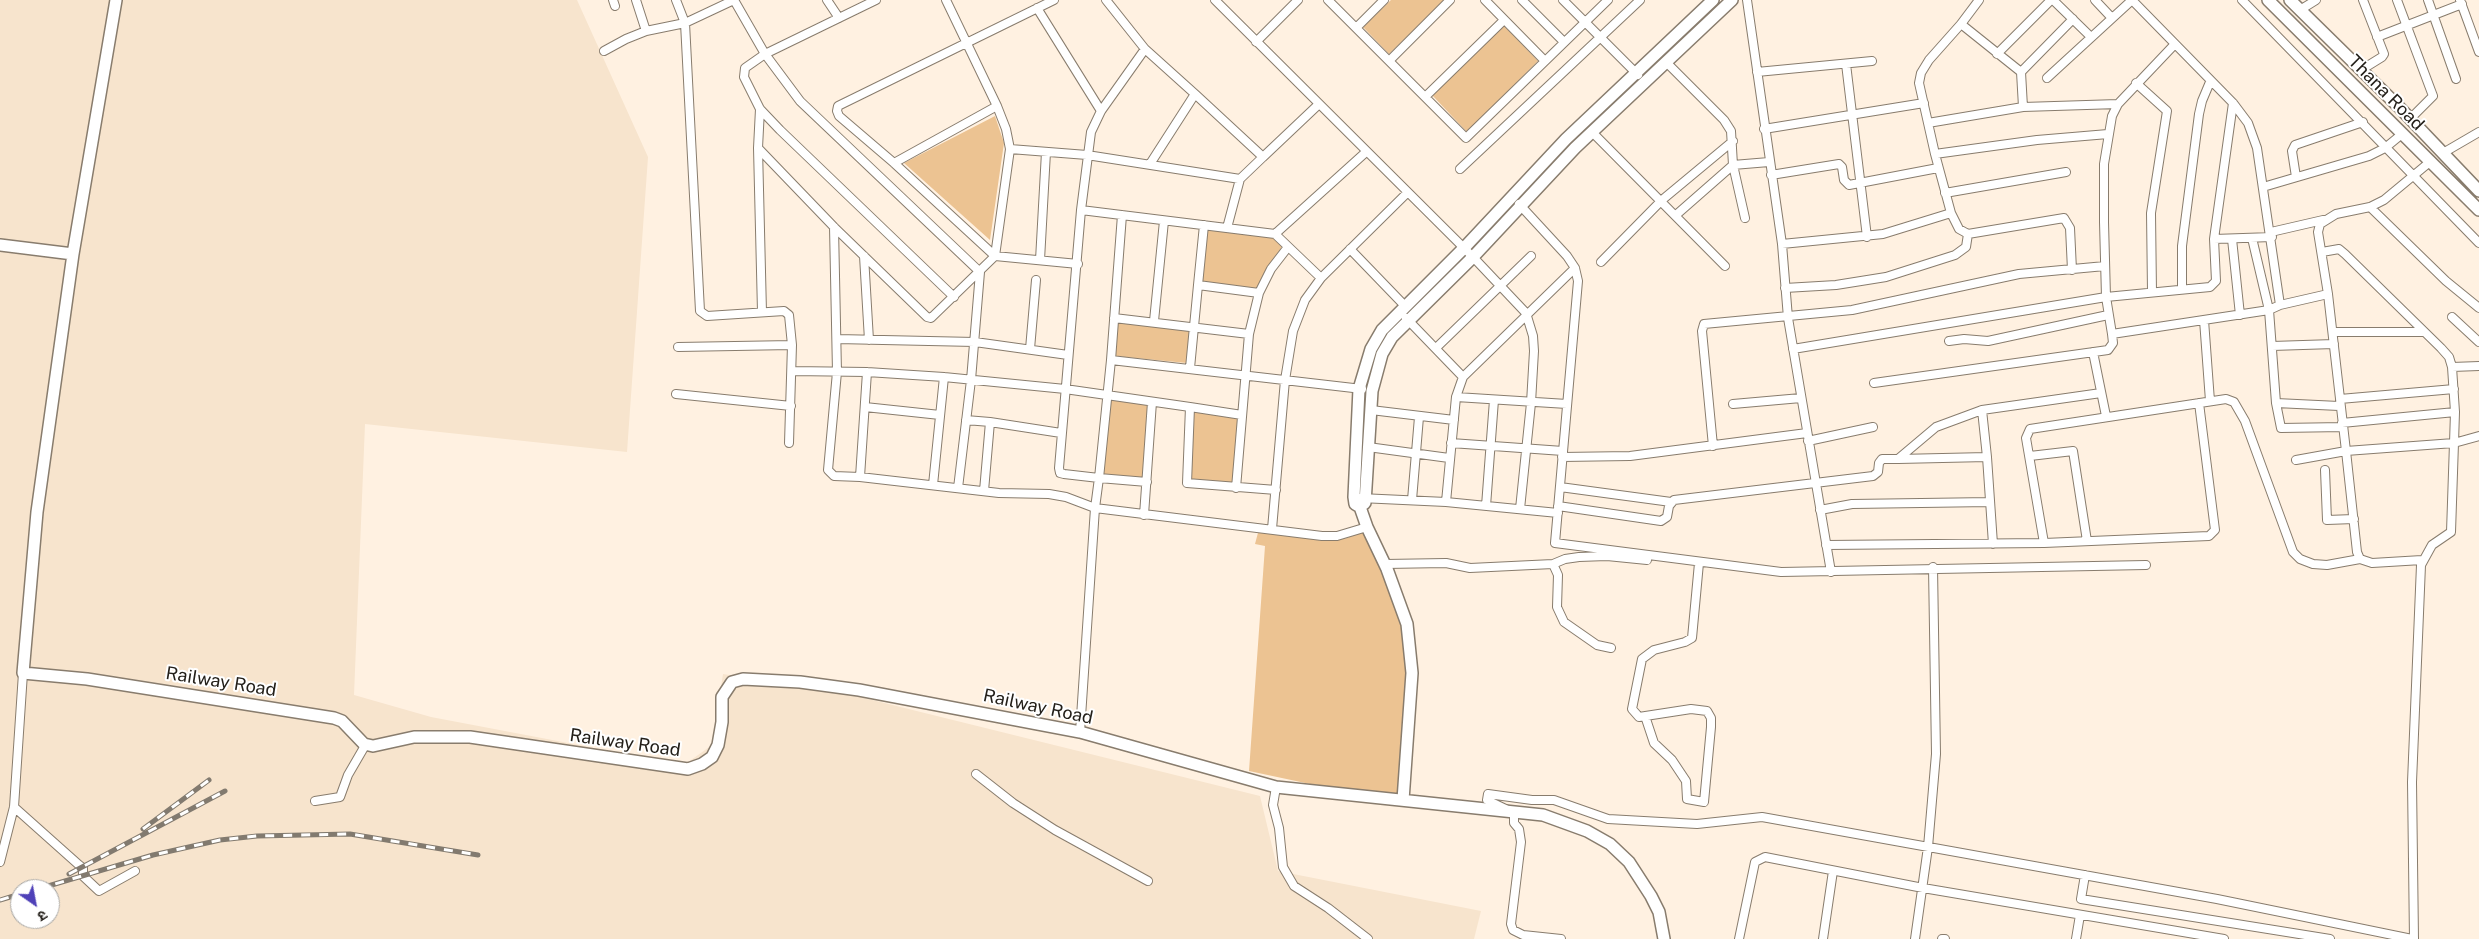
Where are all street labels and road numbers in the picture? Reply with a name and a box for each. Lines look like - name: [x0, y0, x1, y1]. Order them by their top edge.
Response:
- street label: Thana Road: [2344, 51, 2428, 135]
- street label: Railway Road: [164, 663, 278, 701]
- street label: Railway Road: [981, 685, 1095, 729]
- street label: Railway Road: [568, 725, 682, 761]

